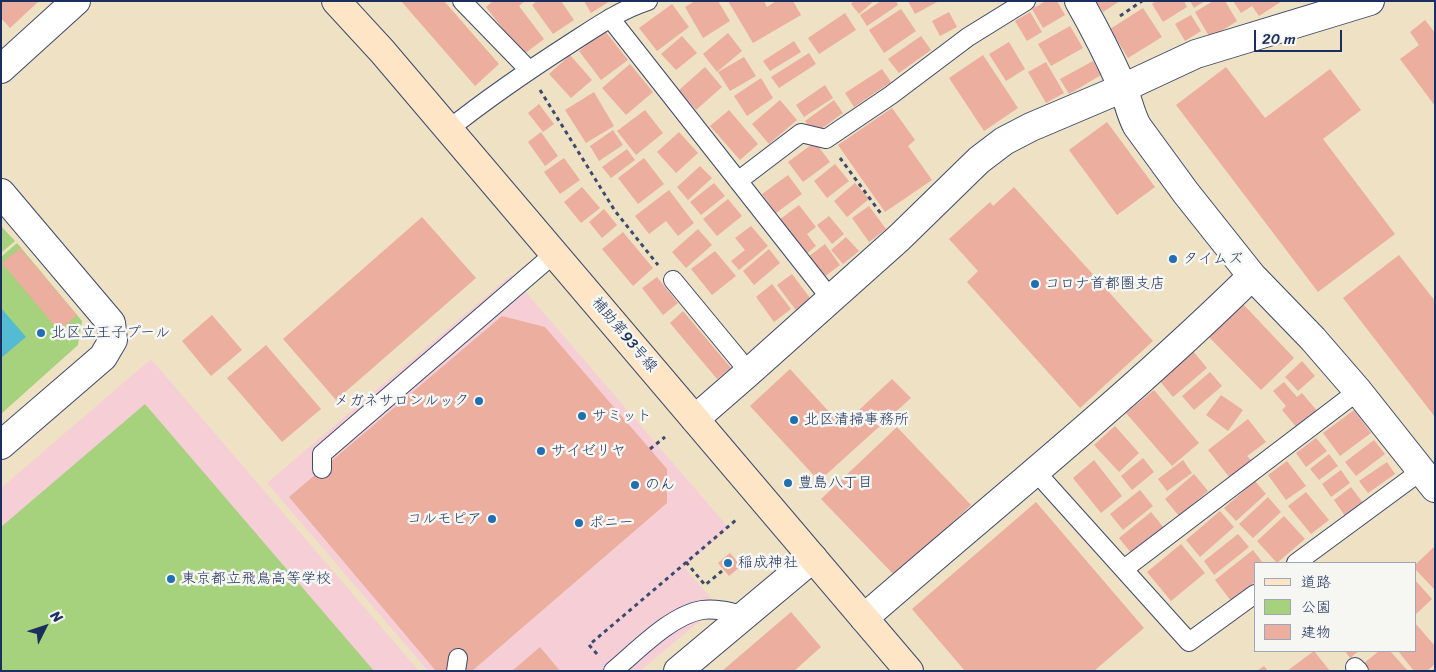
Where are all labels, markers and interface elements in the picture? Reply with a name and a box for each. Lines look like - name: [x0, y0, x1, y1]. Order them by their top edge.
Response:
- scale bar: [1256, 20, 1344, 52]
- text: 20 m: [1262, 26, 1296, 52]
- place label: タイムズ: [1183, 250, 1243, 268]
- marker: タイムズ: [1167, 253, 1179, 265]
- place label: コロナ首都圏支店: [1045, 275, 1165, 293]
- marker: コロナ首都圏支店: [1029, 278, 1041, 290]
- street label: 補助第93号線: [587, 294, 661, 376]
- place label: 北区立王子プール: [51, 324, 170, 342]
- marker: 北区立王子プール: [35, 327, 47, 339]
- place label: メガネサロンルック: [334, 392, 469, 410]
- marker: メガネサロンルック: [473, 395, 485, 407]
- place label: サミット: [592, 407, 652, 425]
- marker: サミット: [576, 410, 588, 422]
- place label: 北区清掃事務所: [804, 411, 909, 429]
- marker: 北区清掃事務所: [788, 414, 800, 426]
- place label: サイゼリヤ: [551, 442, 626, 460]
- marker: サイゼリヤ: [535, 445, 547, 457]
- place label: 豊島八丁目: [798, 474, 873, 492]
- place label: のん: [645, 476, 675, 494]
- marker: 豊島八丁目: [782, 477, 794, 489]
- marker: のん: [629, 479, 641, 491]
- place label: コルモピア: [407, 510, 482, 528]
- marker: コルモピア: [486, 513, 498, 525]
- place label: ポニー: [589, 514, 634, 532]
- marker: ポニー: [573, 517, 585, 529]
- place label: 稲成神社: [738, 554, 798, 572]
- marker: 稲成神社: [722, 557, 734, 569]
- legend: [1254, 562, 1416, 652]
- text: 道路: [1301, 569, 1331, 595]
- place label: 東京都立飛鳥高等学校: [181, 570, 331, 588]
- marker: 東京都立飛鳥高等学校: [165, 573, 177, 585]
- text: 公園: [1301, 594, 1331, 620]
- north arrow: [20, 602, 70, 652]
- text: N: [44, 605, 69, 629]
- text: 建物: [1301, 619, 1331, 645]

